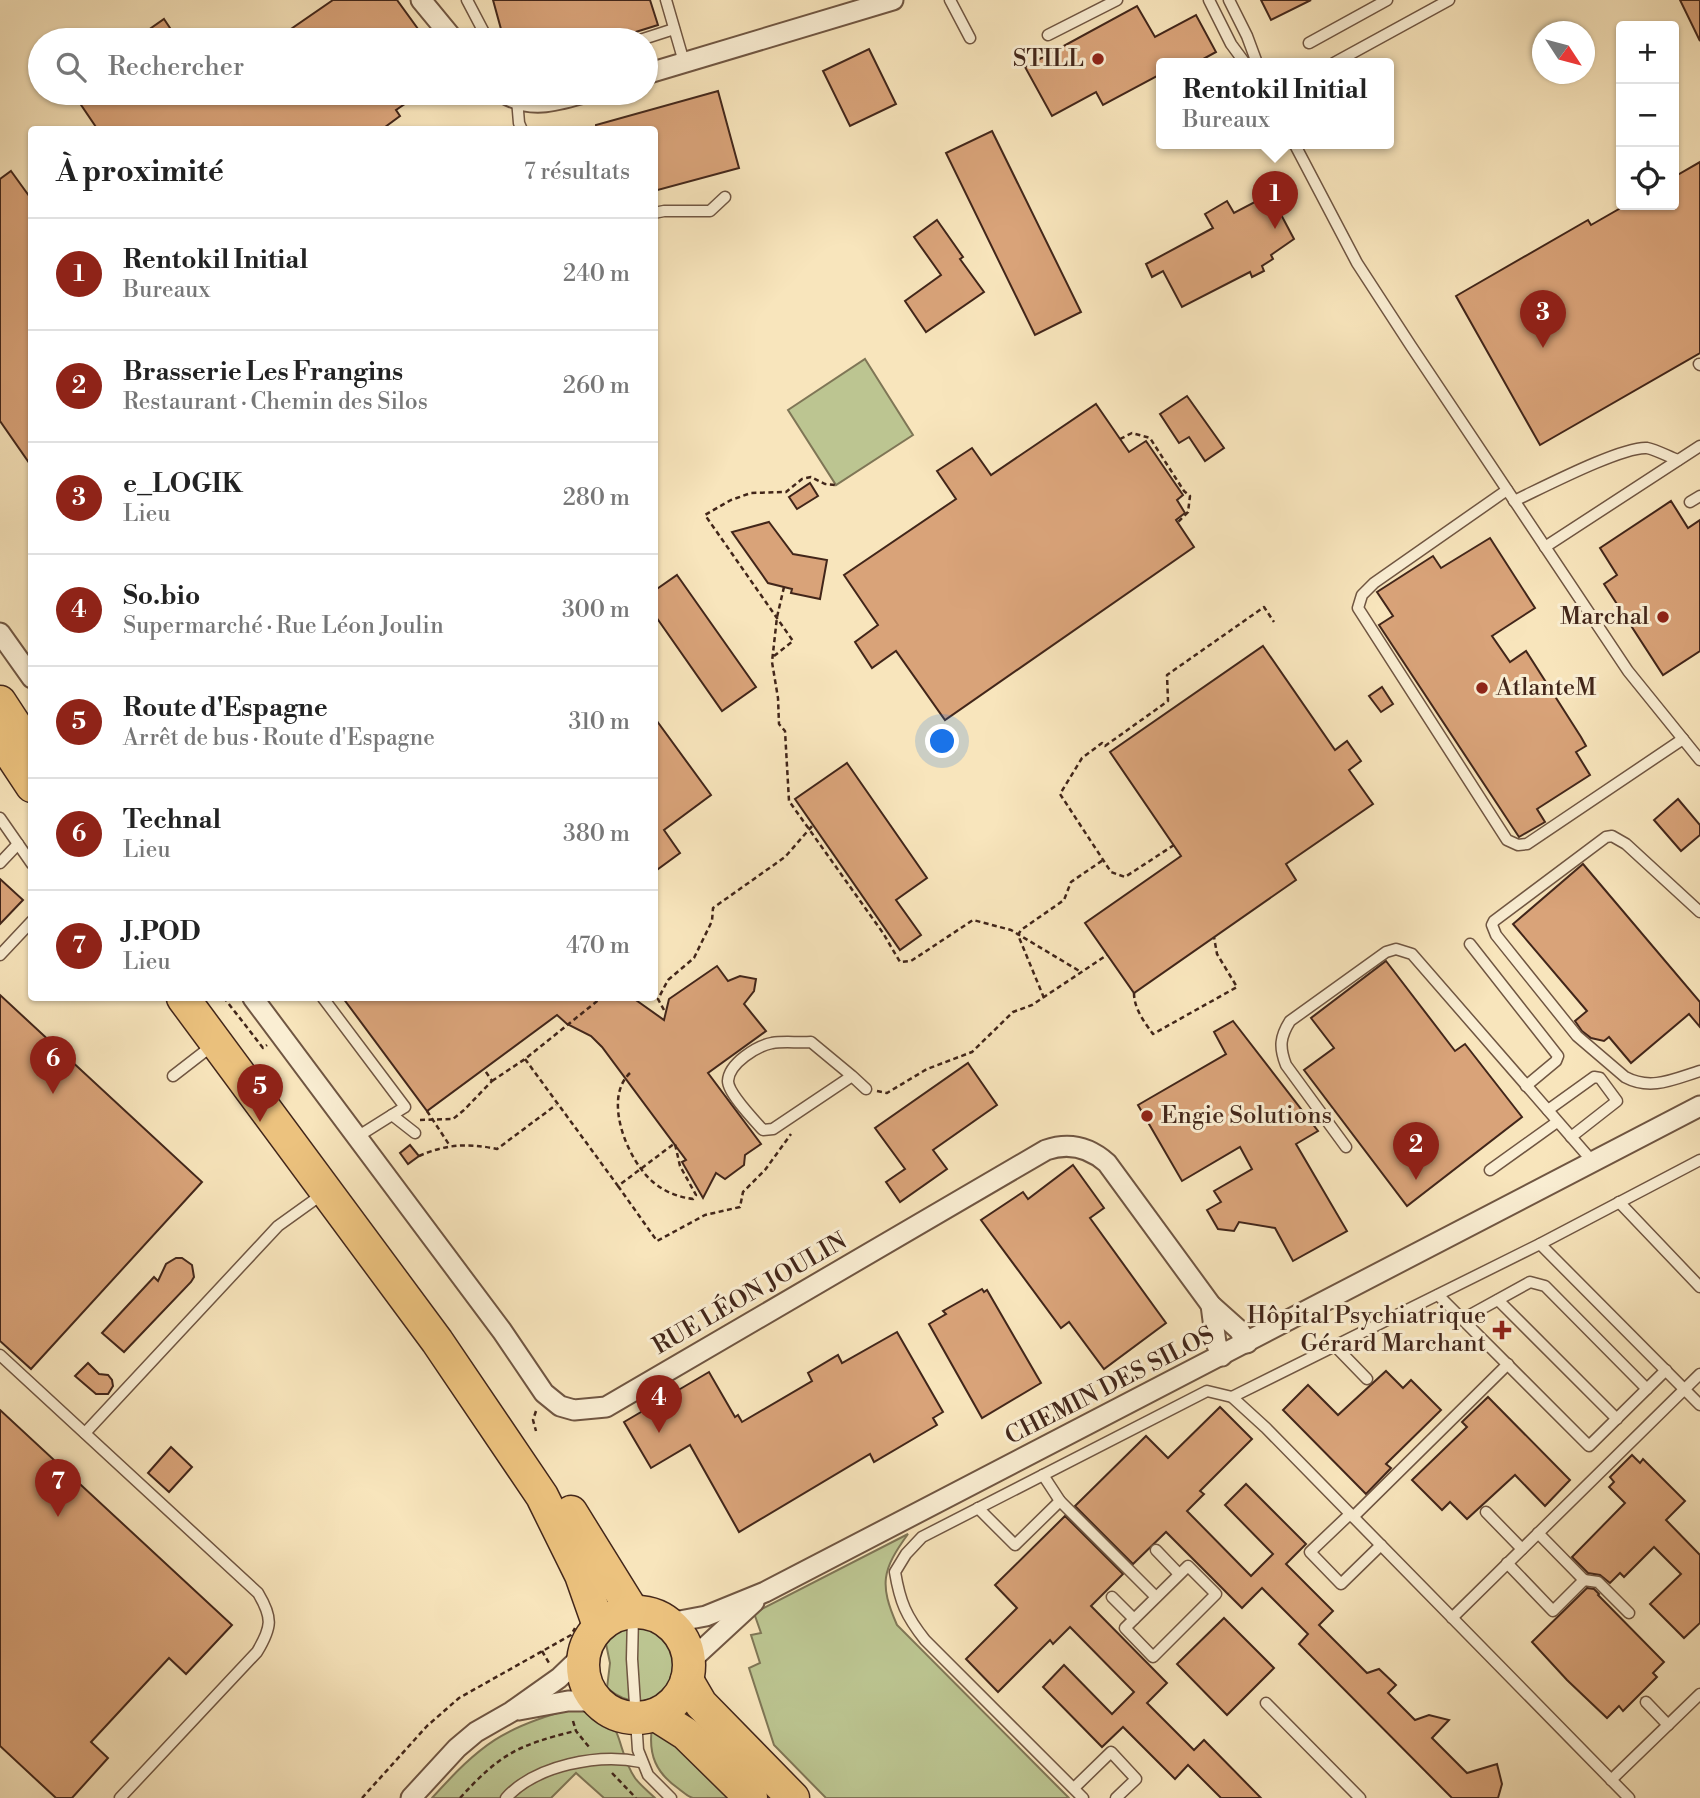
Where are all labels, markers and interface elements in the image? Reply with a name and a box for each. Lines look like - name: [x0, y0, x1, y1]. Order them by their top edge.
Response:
- north arrow: [1532, 21, 1595, 84]
- map controls: [1616, 21, 1679, 210]
- button: +: [1616, 21, 1679, 84]
- search box: [28, 28, 658, 105]
- place label: STILL: [1013, 44, 1084, 74]
- icon: search: [52, 48, 90, 86]
- text: Rechercher: [108, 51, 244, 83]
- marker: STILL: [1090, 51, 1106, 67]
- popup: [1156, 58, 1394, 149]
- text: Rentokil Initial: [1183, 74, 1367, 106]
- button: −: [1616, 84, 1679, 147]
- text: Bureaux: [1183, 106, 1270, 134]
- button: locate: [1616, 147, 1679, 210]
- text: À proximité: [56, 153, 224, 191]
- text: 7 résultats: [524, 158, 630, 186]
- pin: 1: [1252, 171, 1298, 229]
- text: Rentokil Initial: [123, 244, 308, 276]
- text: 1: [73, 260, 85, 288]
- text: 240 m: [563, 260, 630, 288]
- text: Bureaux: [123, 276, 210, 304]
- pin: 3: [1520, 290, 1566, 348]
- text: Brasserie Les Frangins: [123, 356, 403, 388]
- text: 2: [72, 372, 86, 400]
- text: 260 m: [563, 372, 630, 400]
- text: Restaurant · Chemin des Silos: [123, 388, 428, 416]
- text: e_LOGIK: [123, 468, 243, 500]
- text: 3: [72, 484, 86, 512]
- text: 280 m: [563, 484, 630, 512]
- text: Lieu: [123, 500, 171, 528]
- text: So.bio: [123, 580, 200, 612]
- text: 4: [71, 596, 87, 624]
- text: 300 m: [562, 596, 630, 624]
- place label: Marchal: [1560, 602, 1649, 632]
- marker: Marchal: [1655, 609, 1671, 625]
- text: Supermarché · Rue Léon Joulin: [123, 612, 444, 640]
- place label: AtlanteM: [1495, 673, 1596, 703]
- marker: AtlanteM: [1474, 680, 1490, 696]
- text: Route d'Espagne: [123, 692, 328, 724]
- text: 5: [72, 708, 86, 736]
- text: 310 m: [569, 708, 630, 736]
- text: Arrêt de bus · Route d'Espagne: [123, 724, 435, 752]
- your location: [925, 724, 959, 758]
- text: Technal: [123, 804, 221, 836]
- text: 6: [72, 820, 86, 848]
- text: 380 m: [563, 820, 630, 848]
- text: Lieu: [123, 836, 171, 864]
- text: J.POD: [123, 916, 201, 948]
- text: 7: [72, 932, 86, 960]
- text: 470 m: [566, 932, 630, 960]
- text: Lieu: [123, 948, 171, 976]
- pin: 6: [30, 1036, 76, 1094]
- pin: 5: [237, 1064, 283, 1122]
- place label: Engie Solutions: [1161, 1101, 1332, 1131]
- marker: Engie Solutions: [1139, 1108, 1155, 1124]
- pin: 2: [1393, 1122, 1439, 1180]
- street label: RUE LÉON JOULIN: [647, 1225, 853, 1362]
- place label: Hôpital Psychiatrique Gérard Marchant: [1247, 1301, 1487, 1359]
- street label: CHEMIN DES SILOS: [1000, 1320, 1220, 1452]
- marker: Hôpital Psychiatrique Gérard Marchant: [1492, 1320, 1512, 1340]
- pin: 4: [636, 1375, 682, 1433]
- pin: 7: [35, 1459, 81, 1517]

